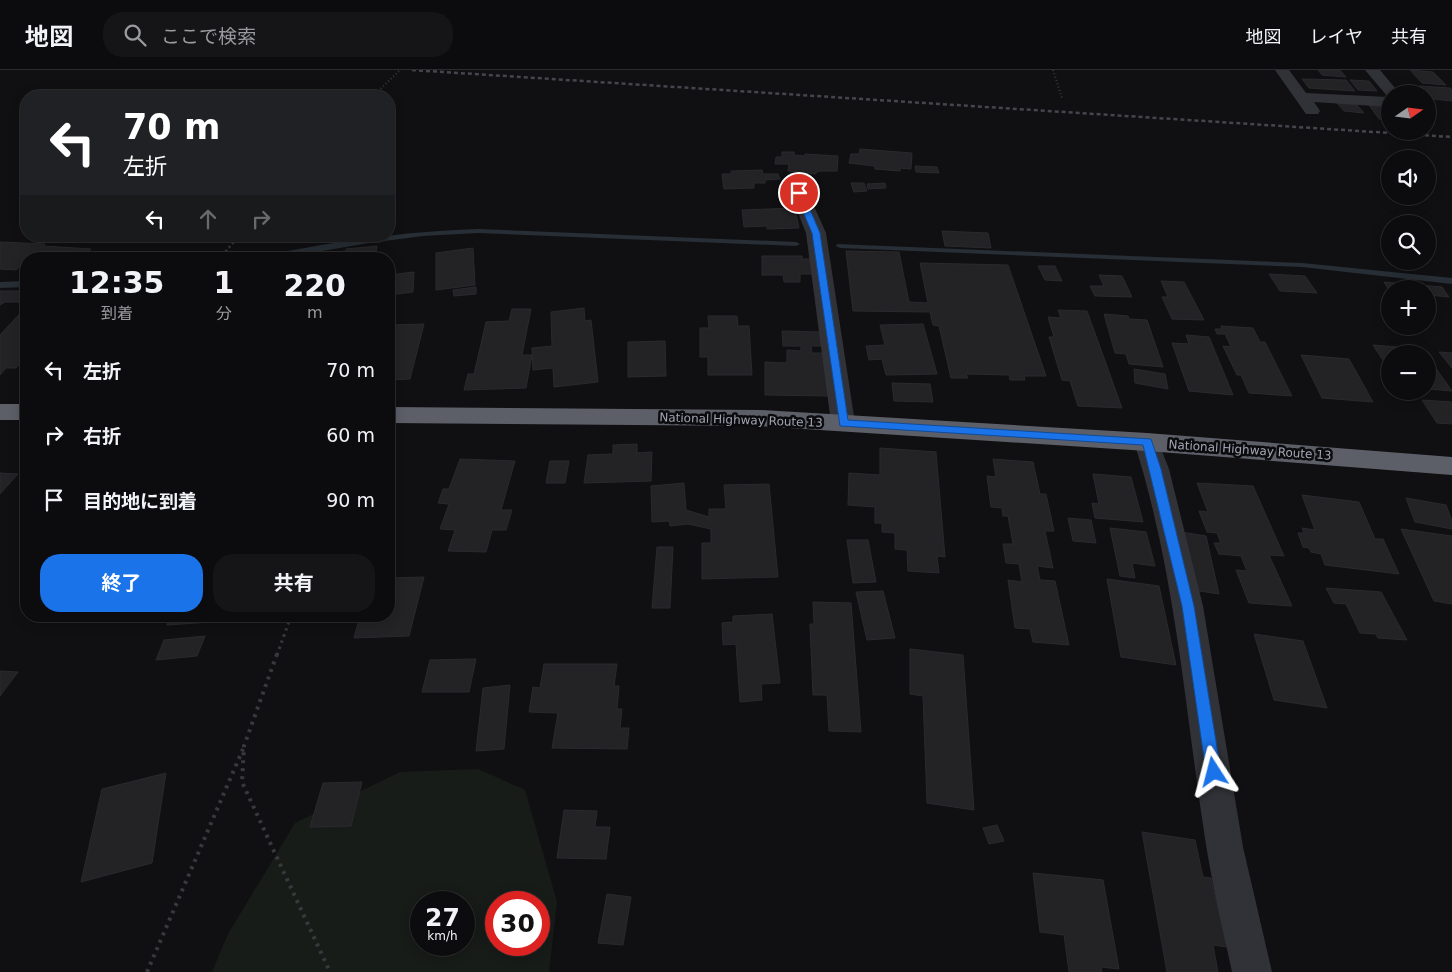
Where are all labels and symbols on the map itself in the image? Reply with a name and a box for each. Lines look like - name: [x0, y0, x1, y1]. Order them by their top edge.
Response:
- north arrow: [1381, 85, 1436, 140]
- pin: [778, 172, 820, 214]
- street label: National Highway Route 13: [659, 410, 823, 430]
- street label: National Highway Route 13: [1168, 437, 1332, 463]
- position arrow: [1187, 745, 1239, 797]
- speed limit sign: 30: [485, 891, 550, 956]

